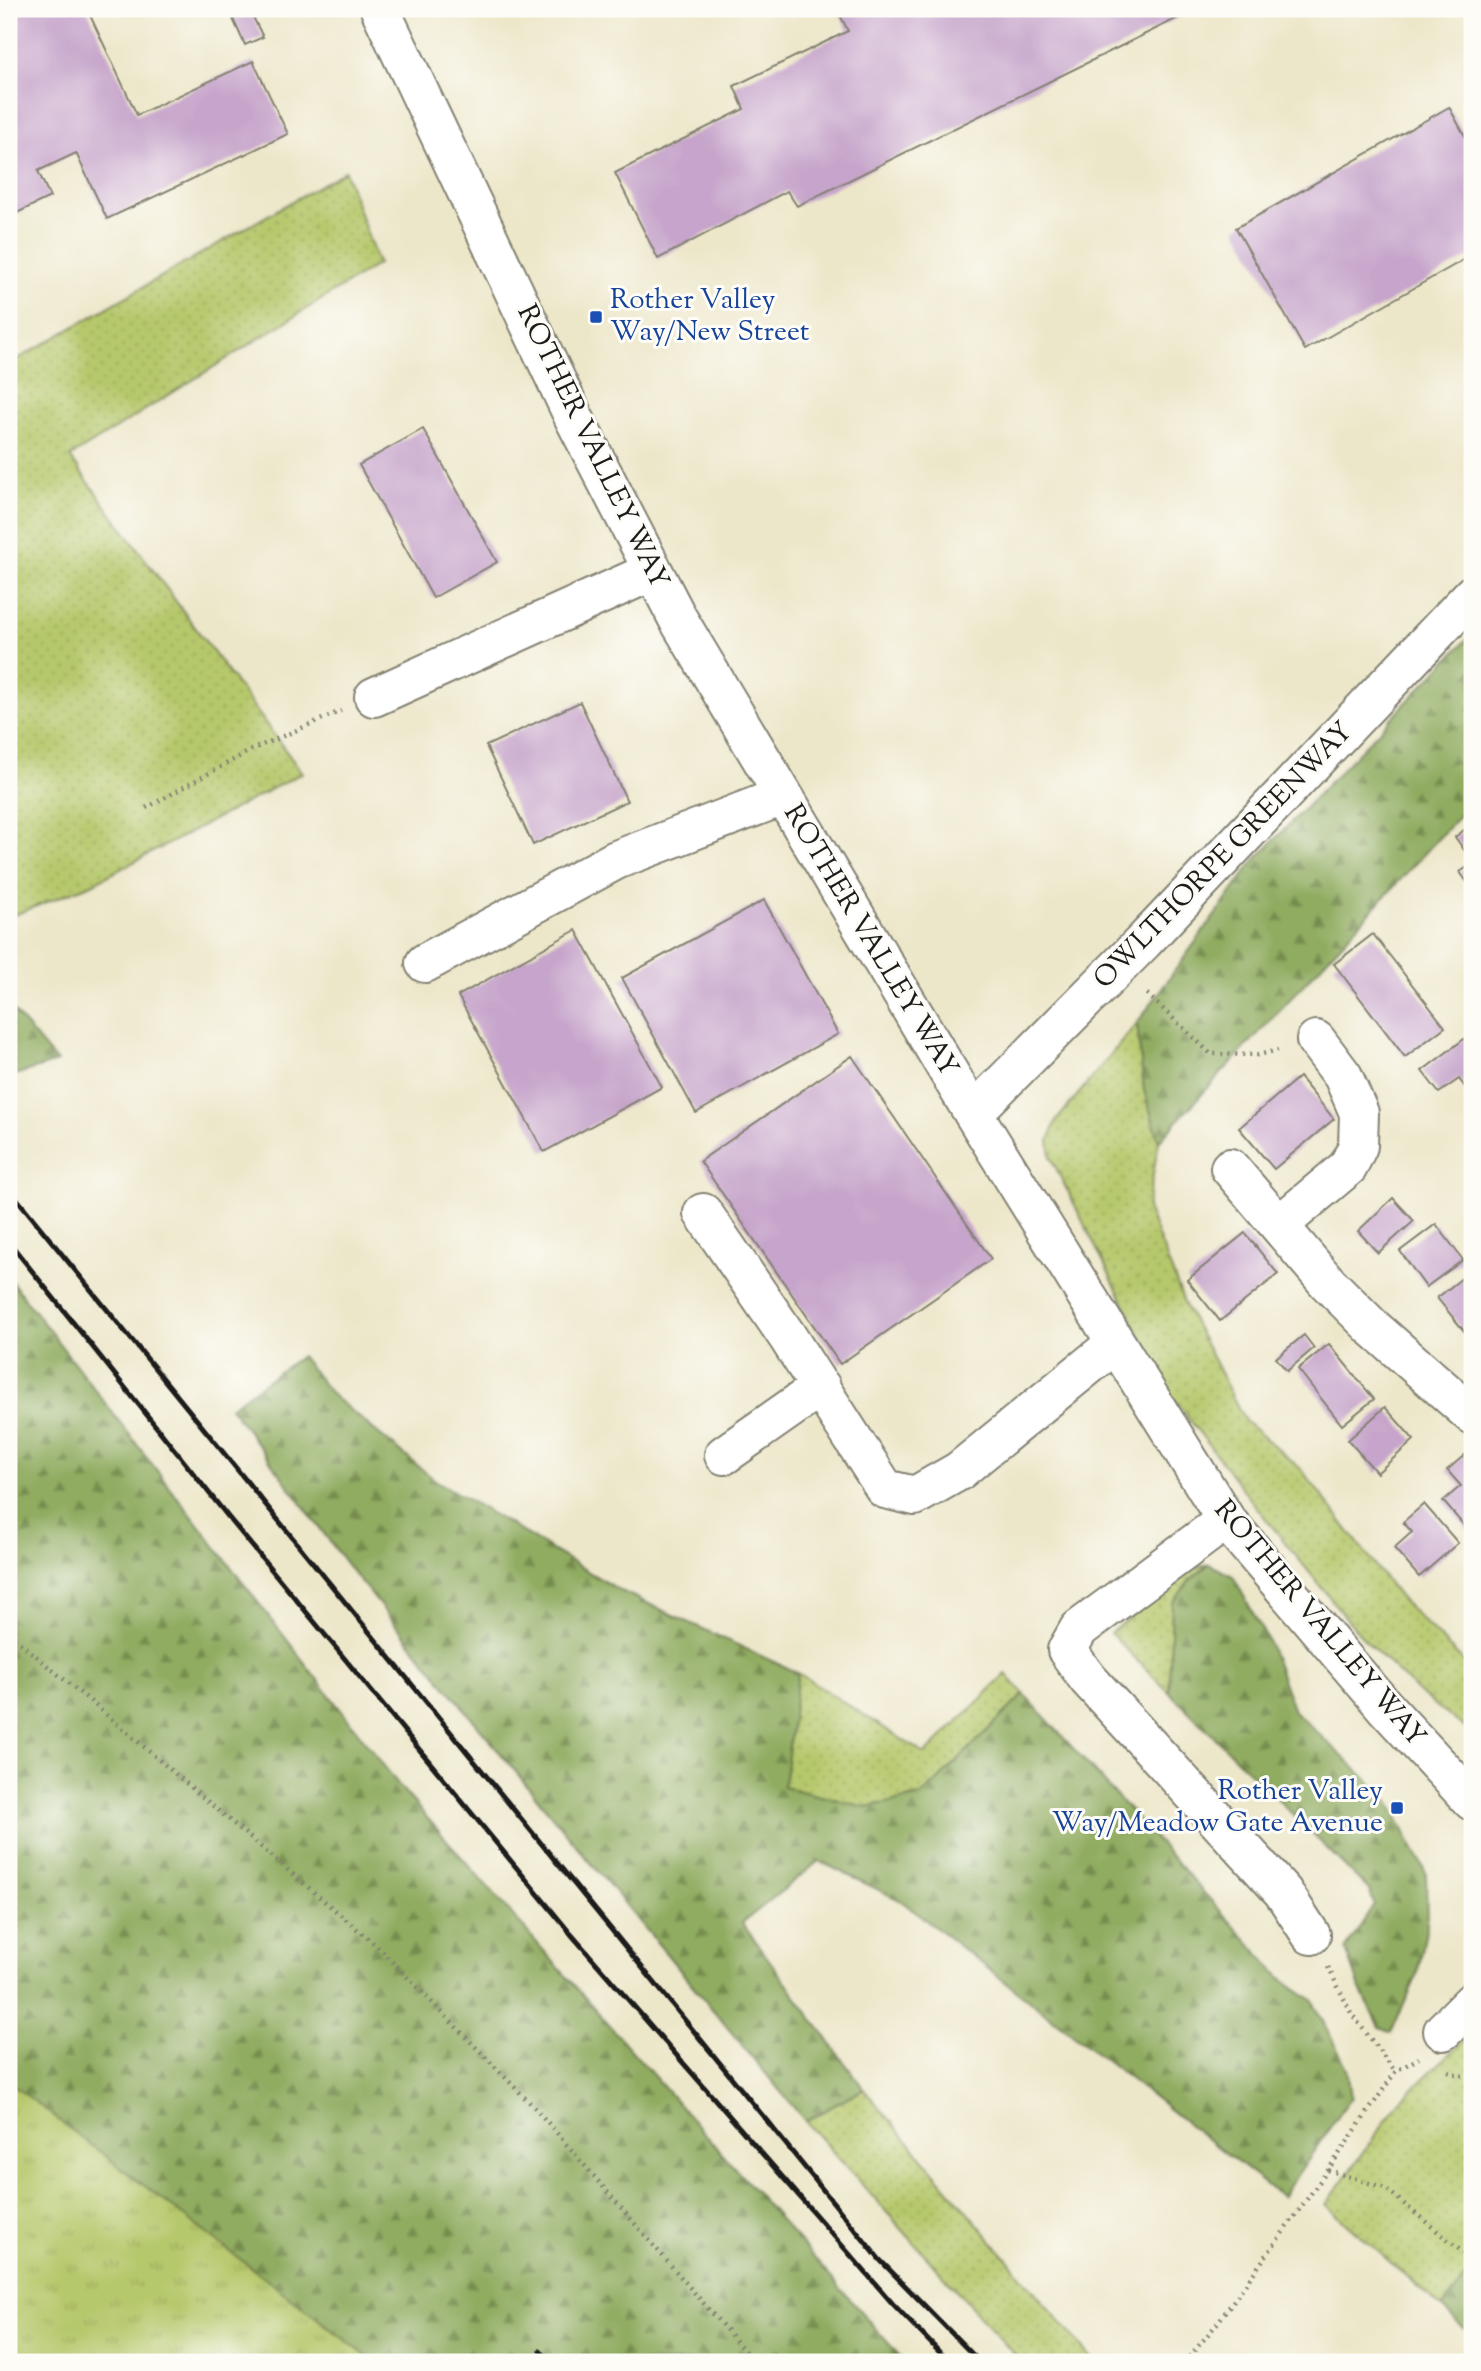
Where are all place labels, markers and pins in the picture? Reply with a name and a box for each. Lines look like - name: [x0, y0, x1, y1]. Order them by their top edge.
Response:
- place label: Rother Valley Way/New Street: [610, 281, 810, 353]
- marker: Rother Valley Way/New Street: [588, 309, 604, 325]
- place label: Rother Valley Way/Meadow Gate Avenue: [1052, 1772, 1383, 1844]
- marker: Rother Valley Way/Meadow Gate Avenue: [1389, 1800, 1405, 1816]

